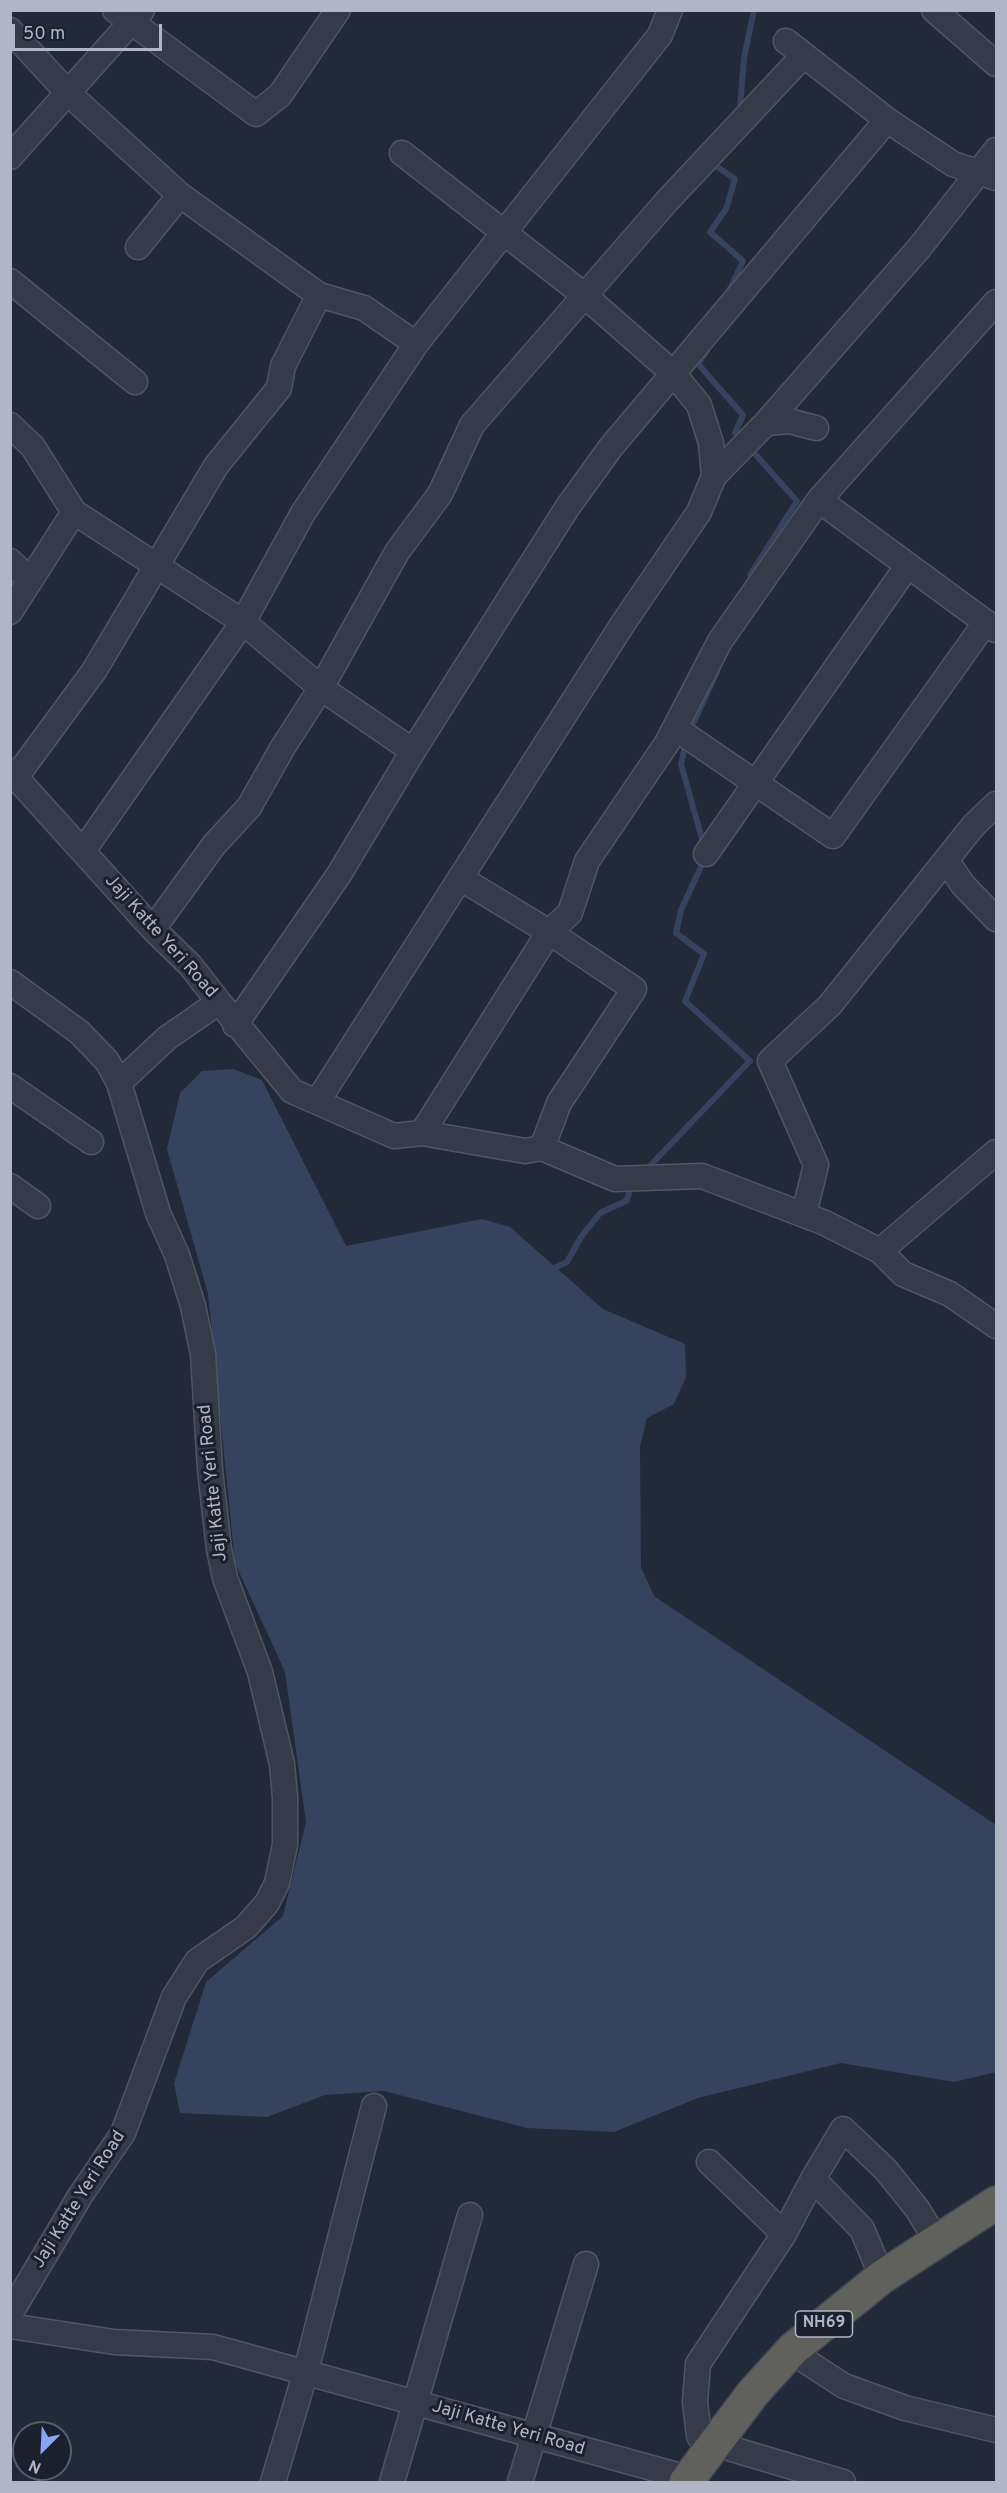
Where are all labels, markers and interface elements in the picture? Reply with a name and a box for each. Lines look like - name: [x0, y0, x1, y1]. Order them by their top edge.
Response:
- scale bar: [15, 12, 165, 50]
- text: 50 m: [23, 23, 65, 46]
- street label: Jaji Katte Yeri Road: [99, 871, 221, 1003]
- street label: Jaji Katte Yeri Road: [195, 1403, 233, 1563]
- street label: Jaji Katte Yeri Road: [29, 2127, 131, 2273]
- road number: NH69: [796, 2311, 852, 2337]
- street label: Jaji Katte Yeri Road: [429, 2397, 587, 2461]
- north arrow: [12, 2421, 72, 2481]
- text: N: [26, 2454, 45, 2477]

